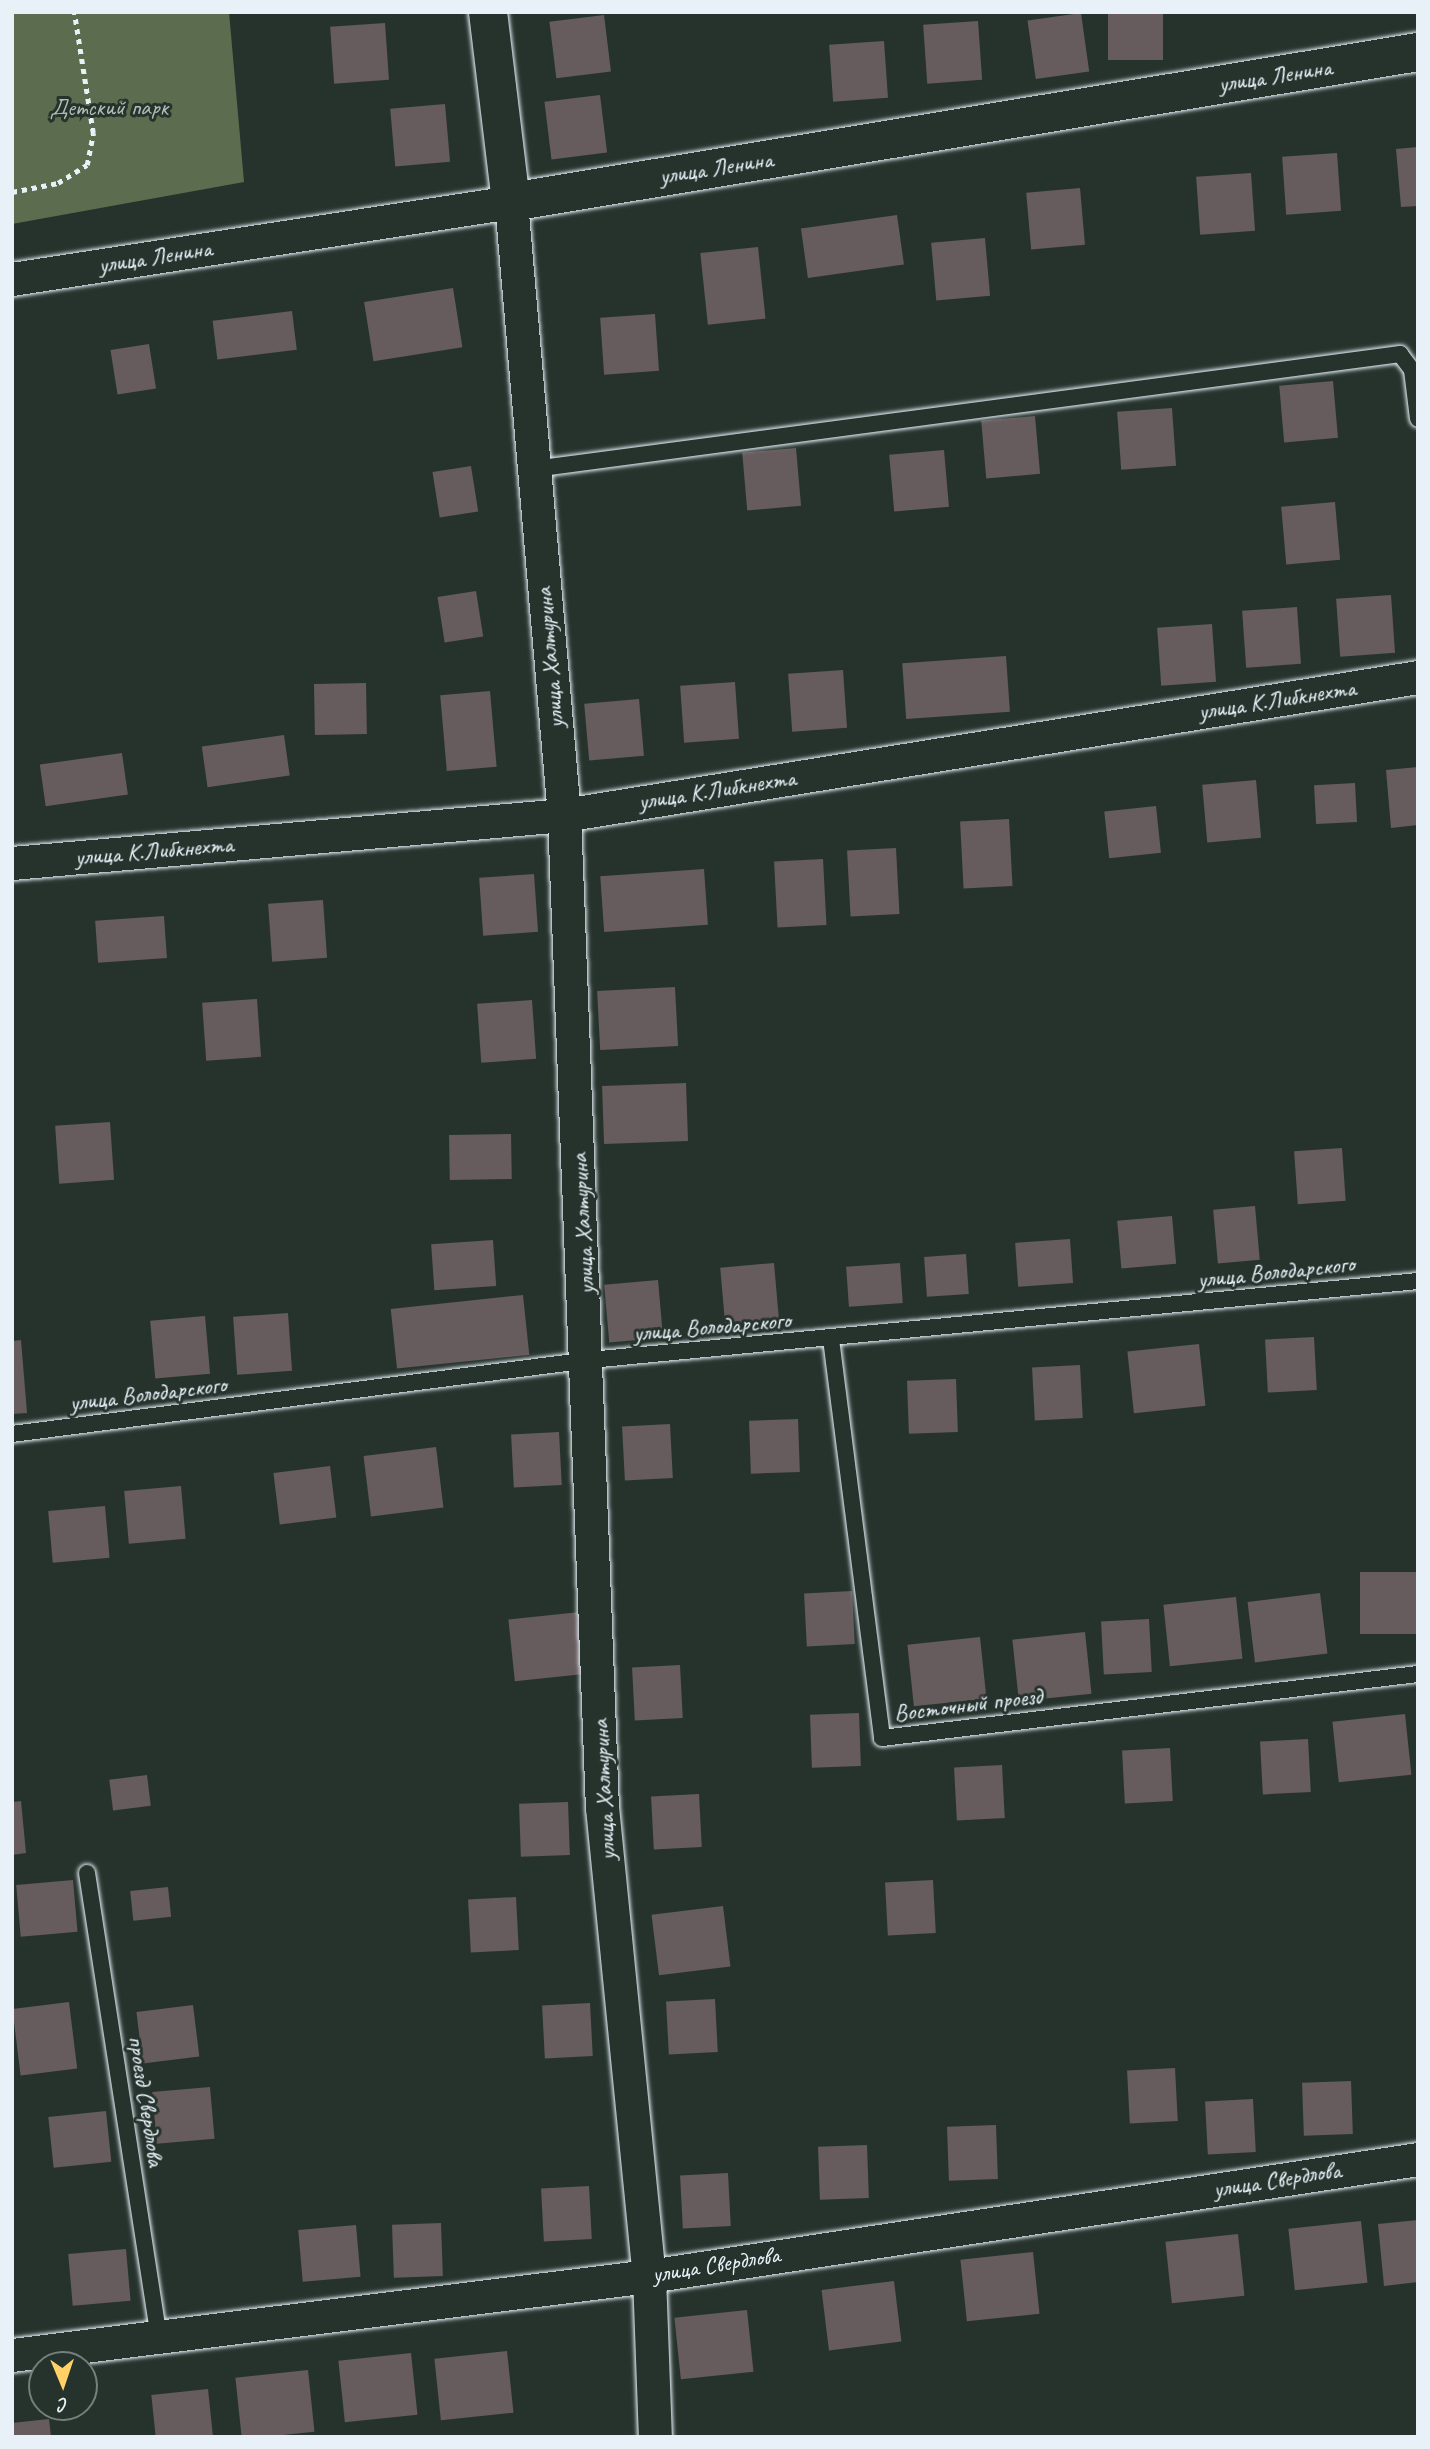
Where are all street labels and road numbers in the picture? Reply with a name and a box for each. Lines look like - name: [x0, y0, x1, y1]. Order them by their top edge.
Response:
- street label: улица Ленина: [1217, 53, 1333, 99]
- street label: улица Ленина: [658, 145, 774, 191]
- street label: улица Ленина: [97, 234, 213, 280]
- street label: улица Халтурина: [529, 585, 571, 731]
- street label: улица К.Либкнехта: [1196, 673, 1358, 727]
- street label: улица К.Либкнехта: [636, 763, 798, 817]
- street label: улица К.Либкнехта: [74, 830, 234, 872]
- street label: улица Халтурина: [565, 1151, 601, 1297]
- street label: улица Володарского: [1197, 1250, 1355, 1294]
- street label: улица Володарского: [633, 1306, 791, 1348]
- street label: улица Володарского: [69, 1370, 227, 1418]
- street label: Восточный проезд: [892, 1682, 1044, 1728]
- street label: улица Халтурина: [586, 1717, 622, 1863]
- street label: проезд Свердлова: [121, 2034, 171, 2168]
- street label: улица Свердлова: [1211, 2156, 1343, 2204]
- street label: улица Свердлова: [650, 2241, 782, 2289]

